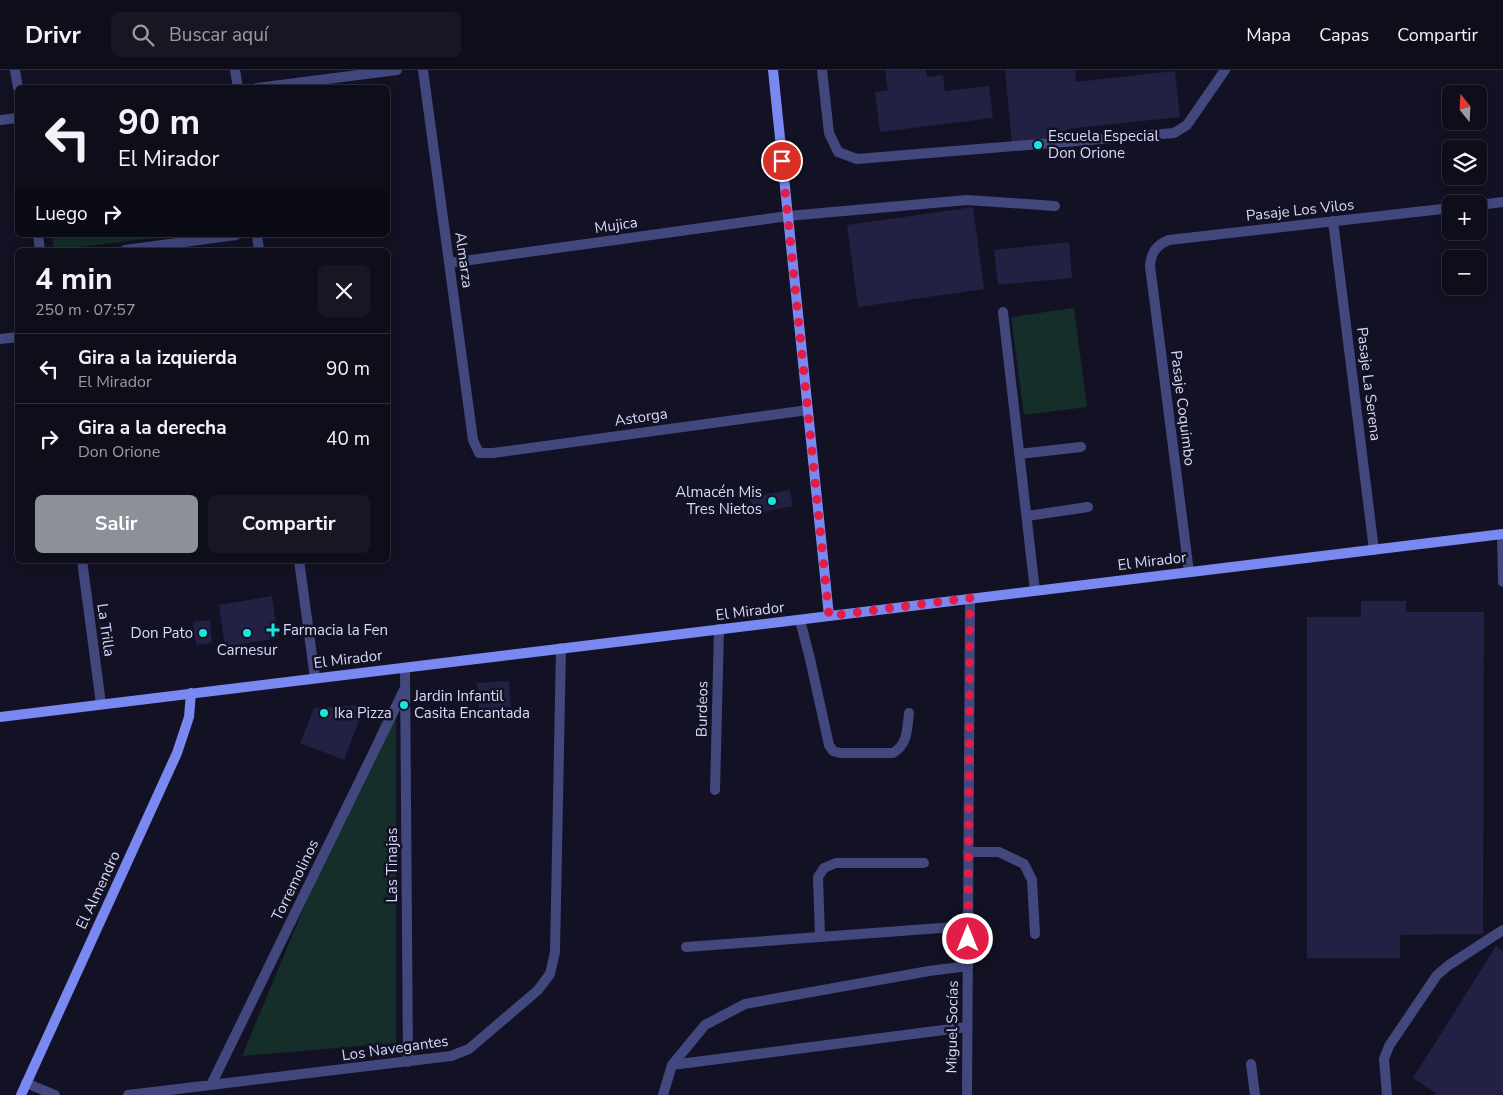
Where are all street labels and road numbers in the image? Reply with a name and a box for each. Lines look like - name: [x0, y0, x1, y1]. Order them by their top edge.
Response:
- street label: Pasaje Los Vilos: [1245, 194, 1355, 226]
- street label: Mujica: [593, 212, 639, 238]
- street label: Almarza: [450, 231, 478, 289]
- street label: Pasaje La Serena: [1352, 326, 1386, 442]
- street label: Pasaje Coquimbo: [1166, 349, 1200, 467]
- street label: Astorga: [613, 403, 669, 431]
- street label: El Mirador: [1117, 547, 1188, 575]
- street label: El Mirador: [715, 597, 786, 625]
- street label: La Trilla: [92, 602, 120, 658]
- street label: El Mirador: [313, 645, 384, 673]
- street label: Burdeos: [692, 681, 712, 737]
- street label: Las Tinajas: [382, 828, 402, 902]
- street label: Torremolinos: [267, 836, 323, 924]
- street label: El Almendro: [71, 848, 125, 932]
- street label: Miguel Socías: [941, 980, 963, 1074]
- street label: Los Navegantes: [340, 1031, 450, 1065]

